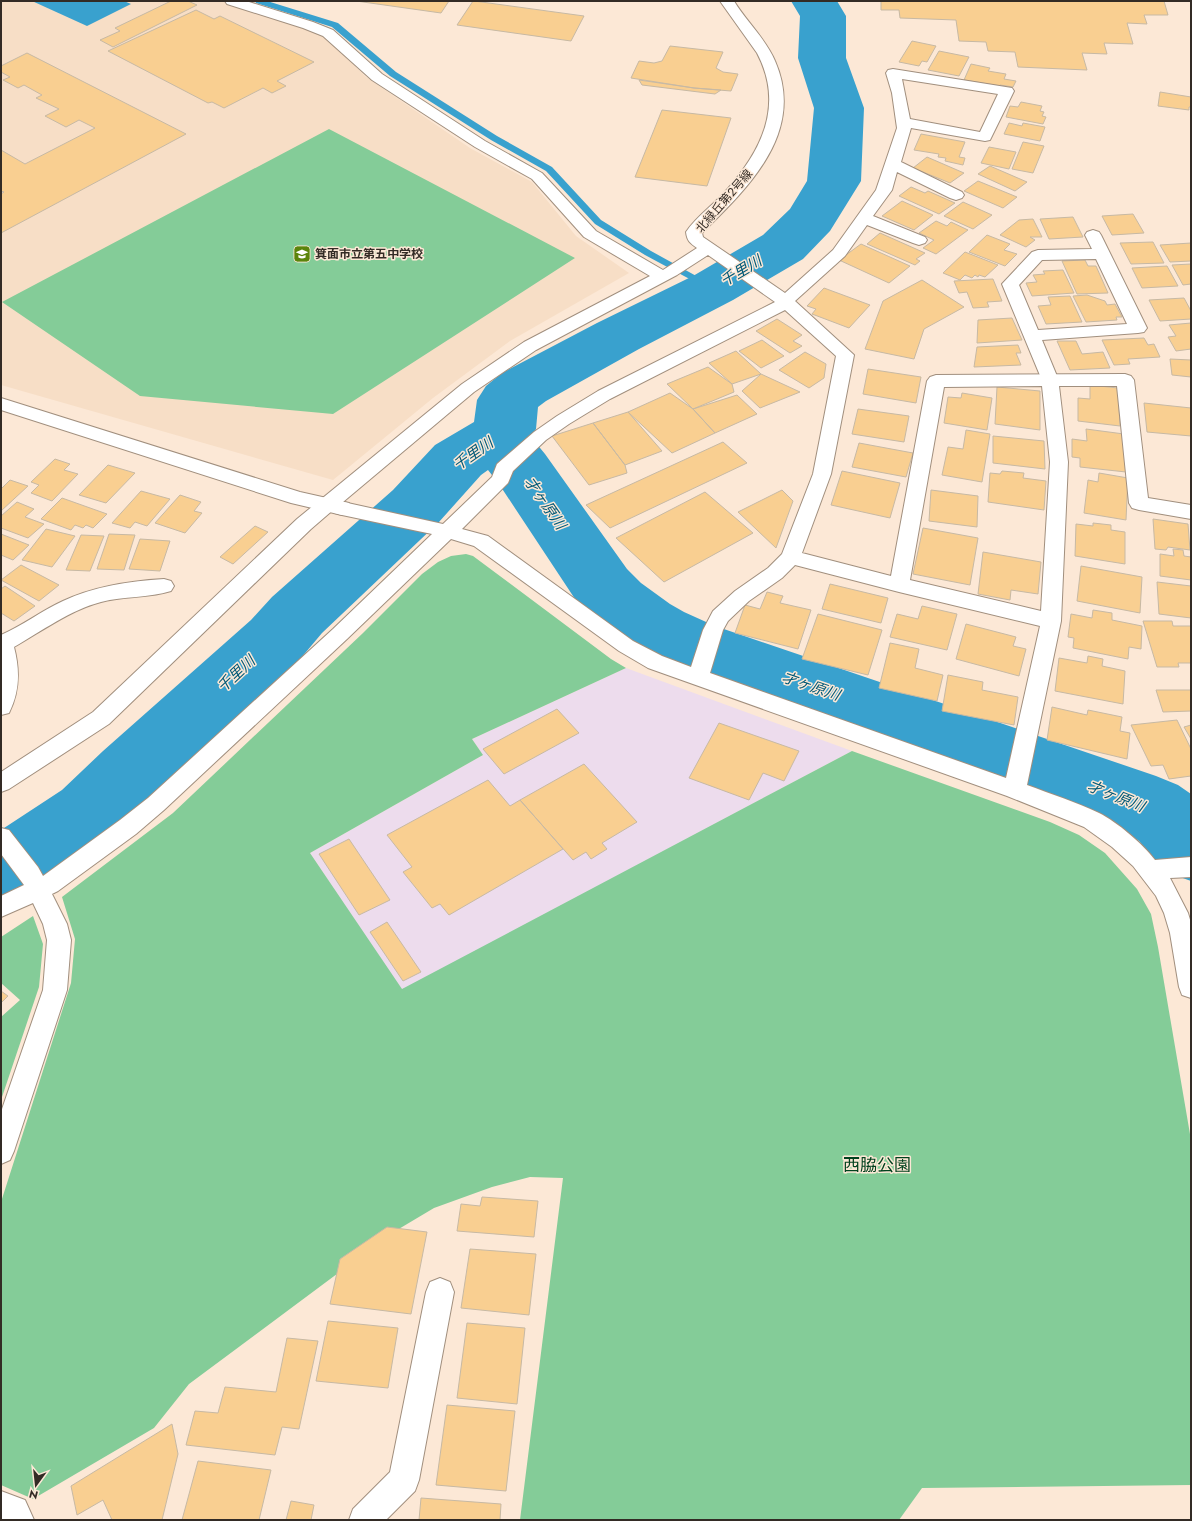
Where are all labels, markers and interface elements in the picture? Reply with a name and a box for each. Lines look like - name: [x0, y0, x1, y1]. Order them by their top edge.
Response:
- street label: 北緑丘第2号線: [691, 165, 757, 237]
- school or university icon: 箕面市立第五中学校: [292, 244, 312, 264]
- place label: 箕面市立第五中学校: [315, 245, 423, 263]
- water label: 千里川: [716, 249, 768, 292]
- water label: 千里川: [448, 431, 499, 476]
- water label: 才ヶ原川: [519, 472, 572, 536]
- water label: 千里川: [212, 649, 261, 697]
- water label: 才ヶ原川: [779, 666, 845, 707]
- water label: 才ヶ原川: [1084, 775, 1150, 818]
- park label: 西脇公園: [843, 1153, 911, 1177]
- north arrow: [16, 1465, 56, 1505]
- text: N: [27, 1486, 40, 1504]

